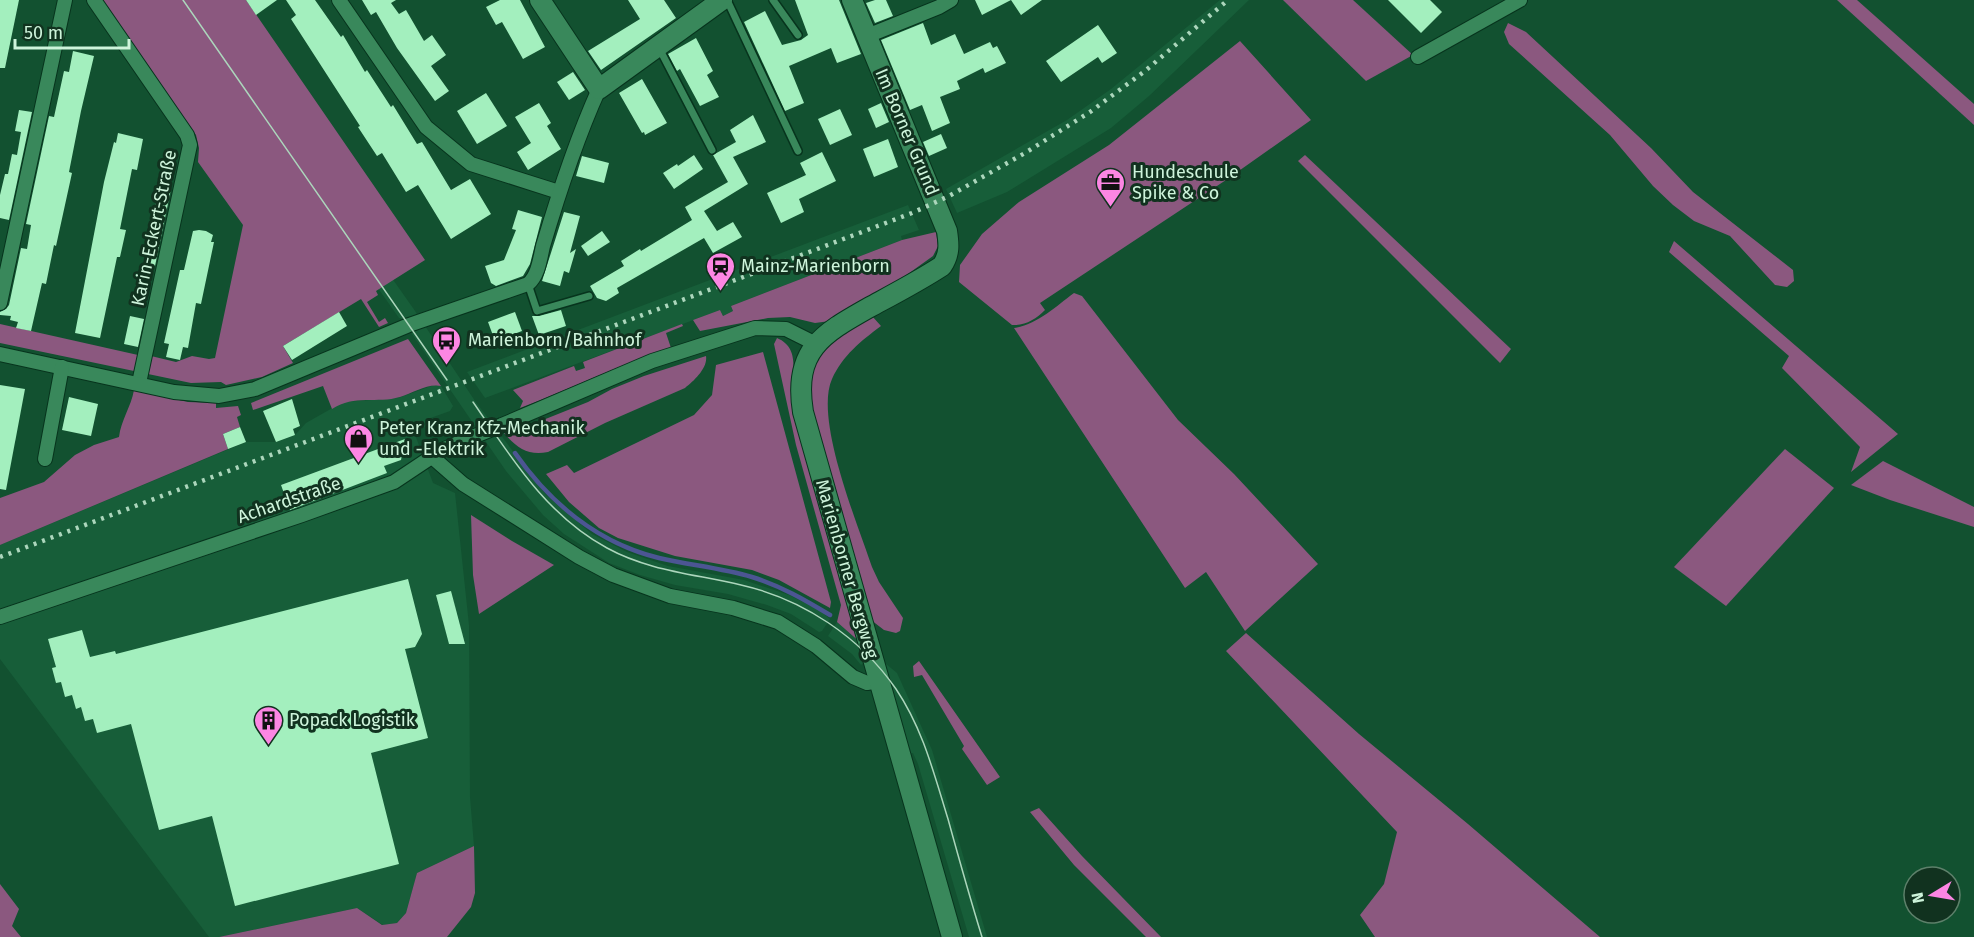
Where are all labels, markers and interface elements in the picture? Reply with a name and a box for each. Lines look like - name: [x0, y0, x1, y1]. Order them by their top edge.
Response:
- scale bar: [15, 12, 129, 50]
- text: 50 m: [24, 22, 63, 44]
- street label: Im Borner Grund: [870, 65, 944, 199]
- street label: Karin-Eckert-Straße: [127, 148, 181, 308]
- place label: Hundeschule Spike & Co: [1132, 161, 1239, 204]
- office icon: Hundeschule Spike & Co: [1095, 166, 1127, 208]
- station icon: Mainz-Marienborn: [704, 250, 736, 292]
- place label: Mainz-Marienborn: [741, 255, 890, 277]
- bus stop icon: Marienborn/Bahnhof: [431, 324, 463, 366]
- place label: Marienborn/Bahnhof: [468, 329, 643, 351]
- place label: Peter Kranz Kfz-Mechanik und -Elektrik: [379, 417, 585, 460]
- shop icon: Peter Kranz Kfz-Mechanik und -Elektrik: [342, 422, 374, 464]
- street label: Achardstraße: [234, 472, 344, 528]
- street label: Marienborner Bergweg: [811, 477, 883, 662]
- building icon: Popack Logistik: [252, 704, 284, 746]
- place label: Popack Logistik: [289, 709, 416, 731]
- north arrow: [1902, 865, 1962, 925]
- text: N: [1907, 891, 1928, 905]

